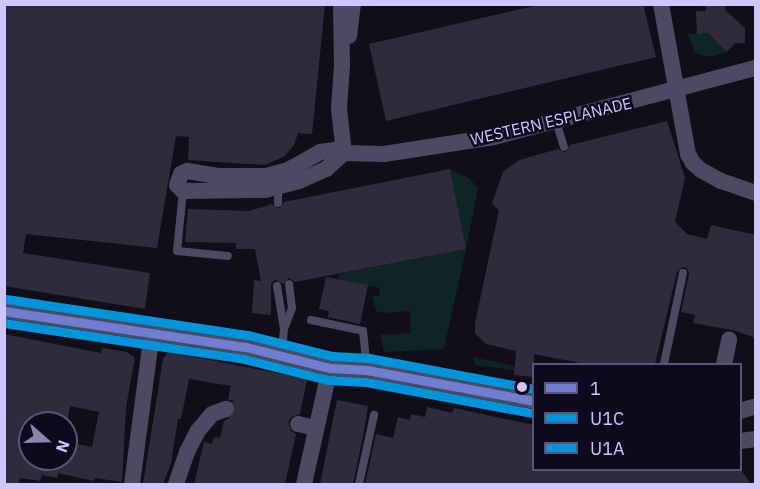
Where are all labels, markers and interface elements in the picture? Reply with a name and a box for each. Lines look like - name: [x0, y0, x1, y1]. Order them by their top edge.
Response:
- street label: WESTERN ESPLANADE: [468, 93, 634, 149]
- legend: [532, 363, 742, 471]
- text: 1: [590, 377, 601, 400]
- unlabelled marker: [516, 381, 528, 393]
- text: U1C: [590, 407, 624, 430]
- north arrow: [18, 411, 78, 471]
- text: U1A: [590, 437, 625, 460]
- text: N: [52, 438, 74, 455]

